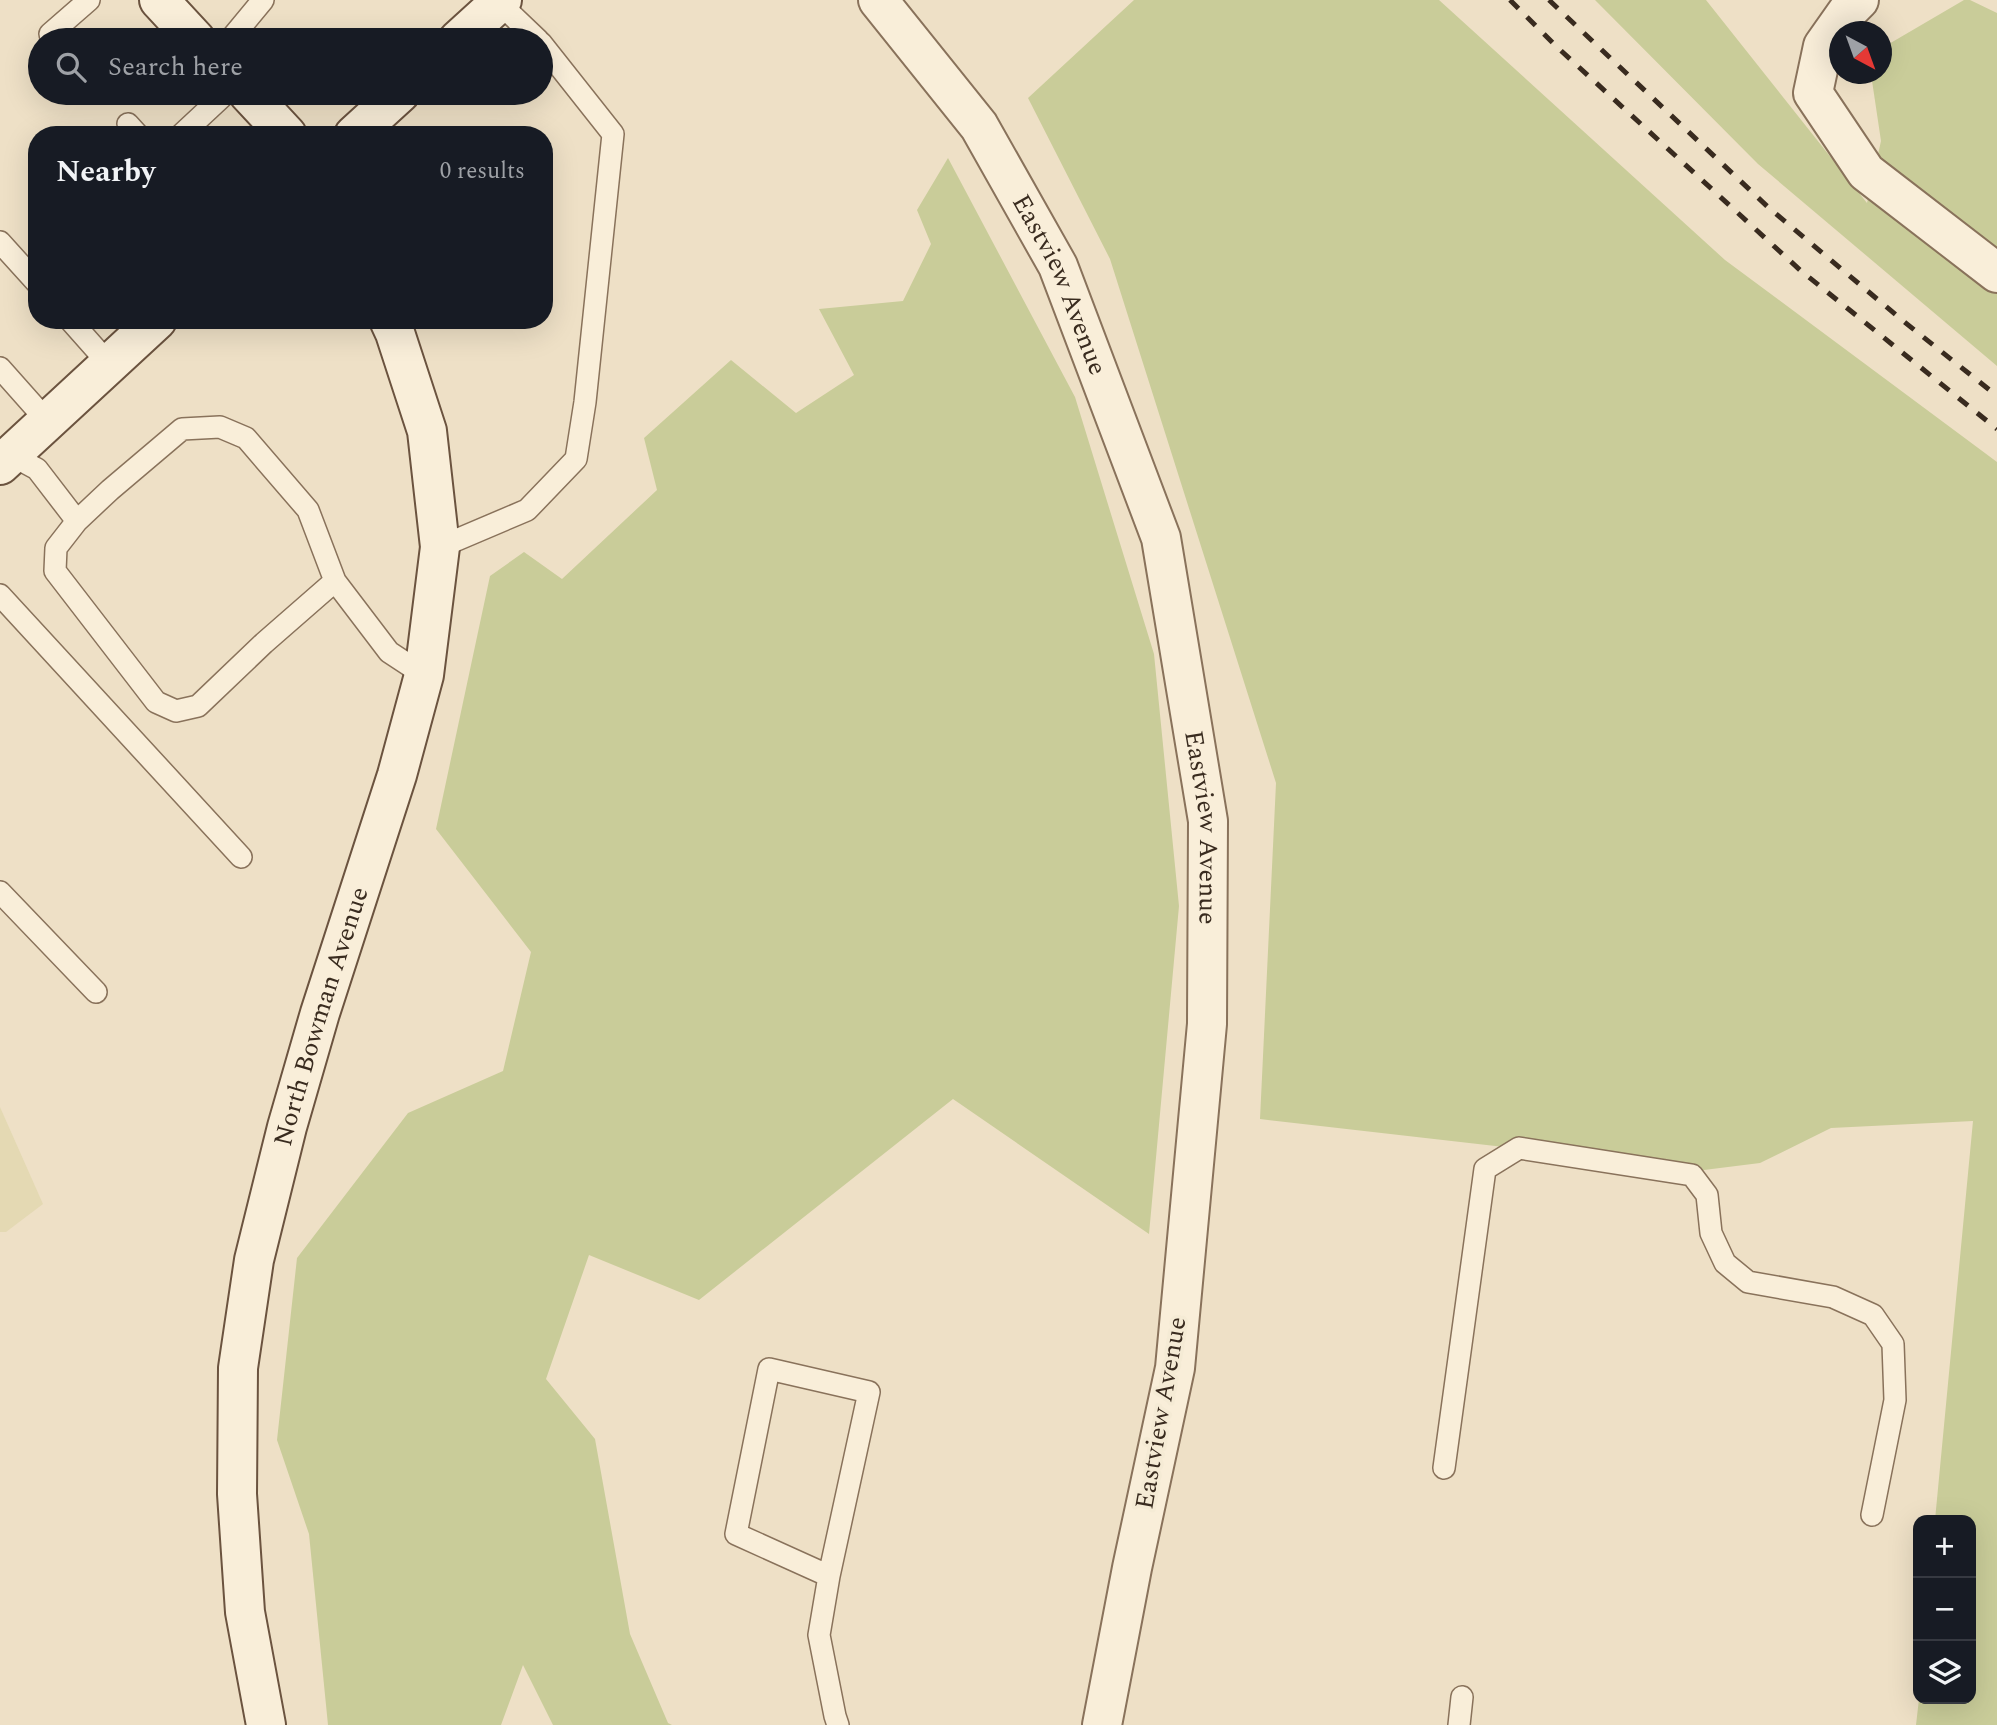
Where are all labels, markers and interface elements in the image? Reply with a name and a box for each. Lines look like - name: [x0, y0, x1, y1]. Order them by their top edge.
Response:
- north arrow: [1829, 21, 1892, 84]
- search box: [28, 28, 553, 105]
- text: Search here: [108, 47, 243, 87]
- icon: search: [52, 48, 90, 86]
- text: Nearby: [56, 149, 155, 195]
- text: 0 results: [440, 154, 525, 189]
- street label: Eastview Avenue: [1001, 187, 1118, 381]
- street label: Eastview Avenue: [1173, 727, 1228, 925]
- street label: North Bowman Avenue: [263, 882, 380, 1150]
- street label: Eastview Avenue: [1124, 1314, 1198, 1512]
- map controls: [1913, 1515, 1976, 1704]
- button: +: [1913, 1515, 1976, 1578]
- button: −: [1913, 1578, 1976, 1641]
- button: layers: [1913, 1641, 1976, 1704]

